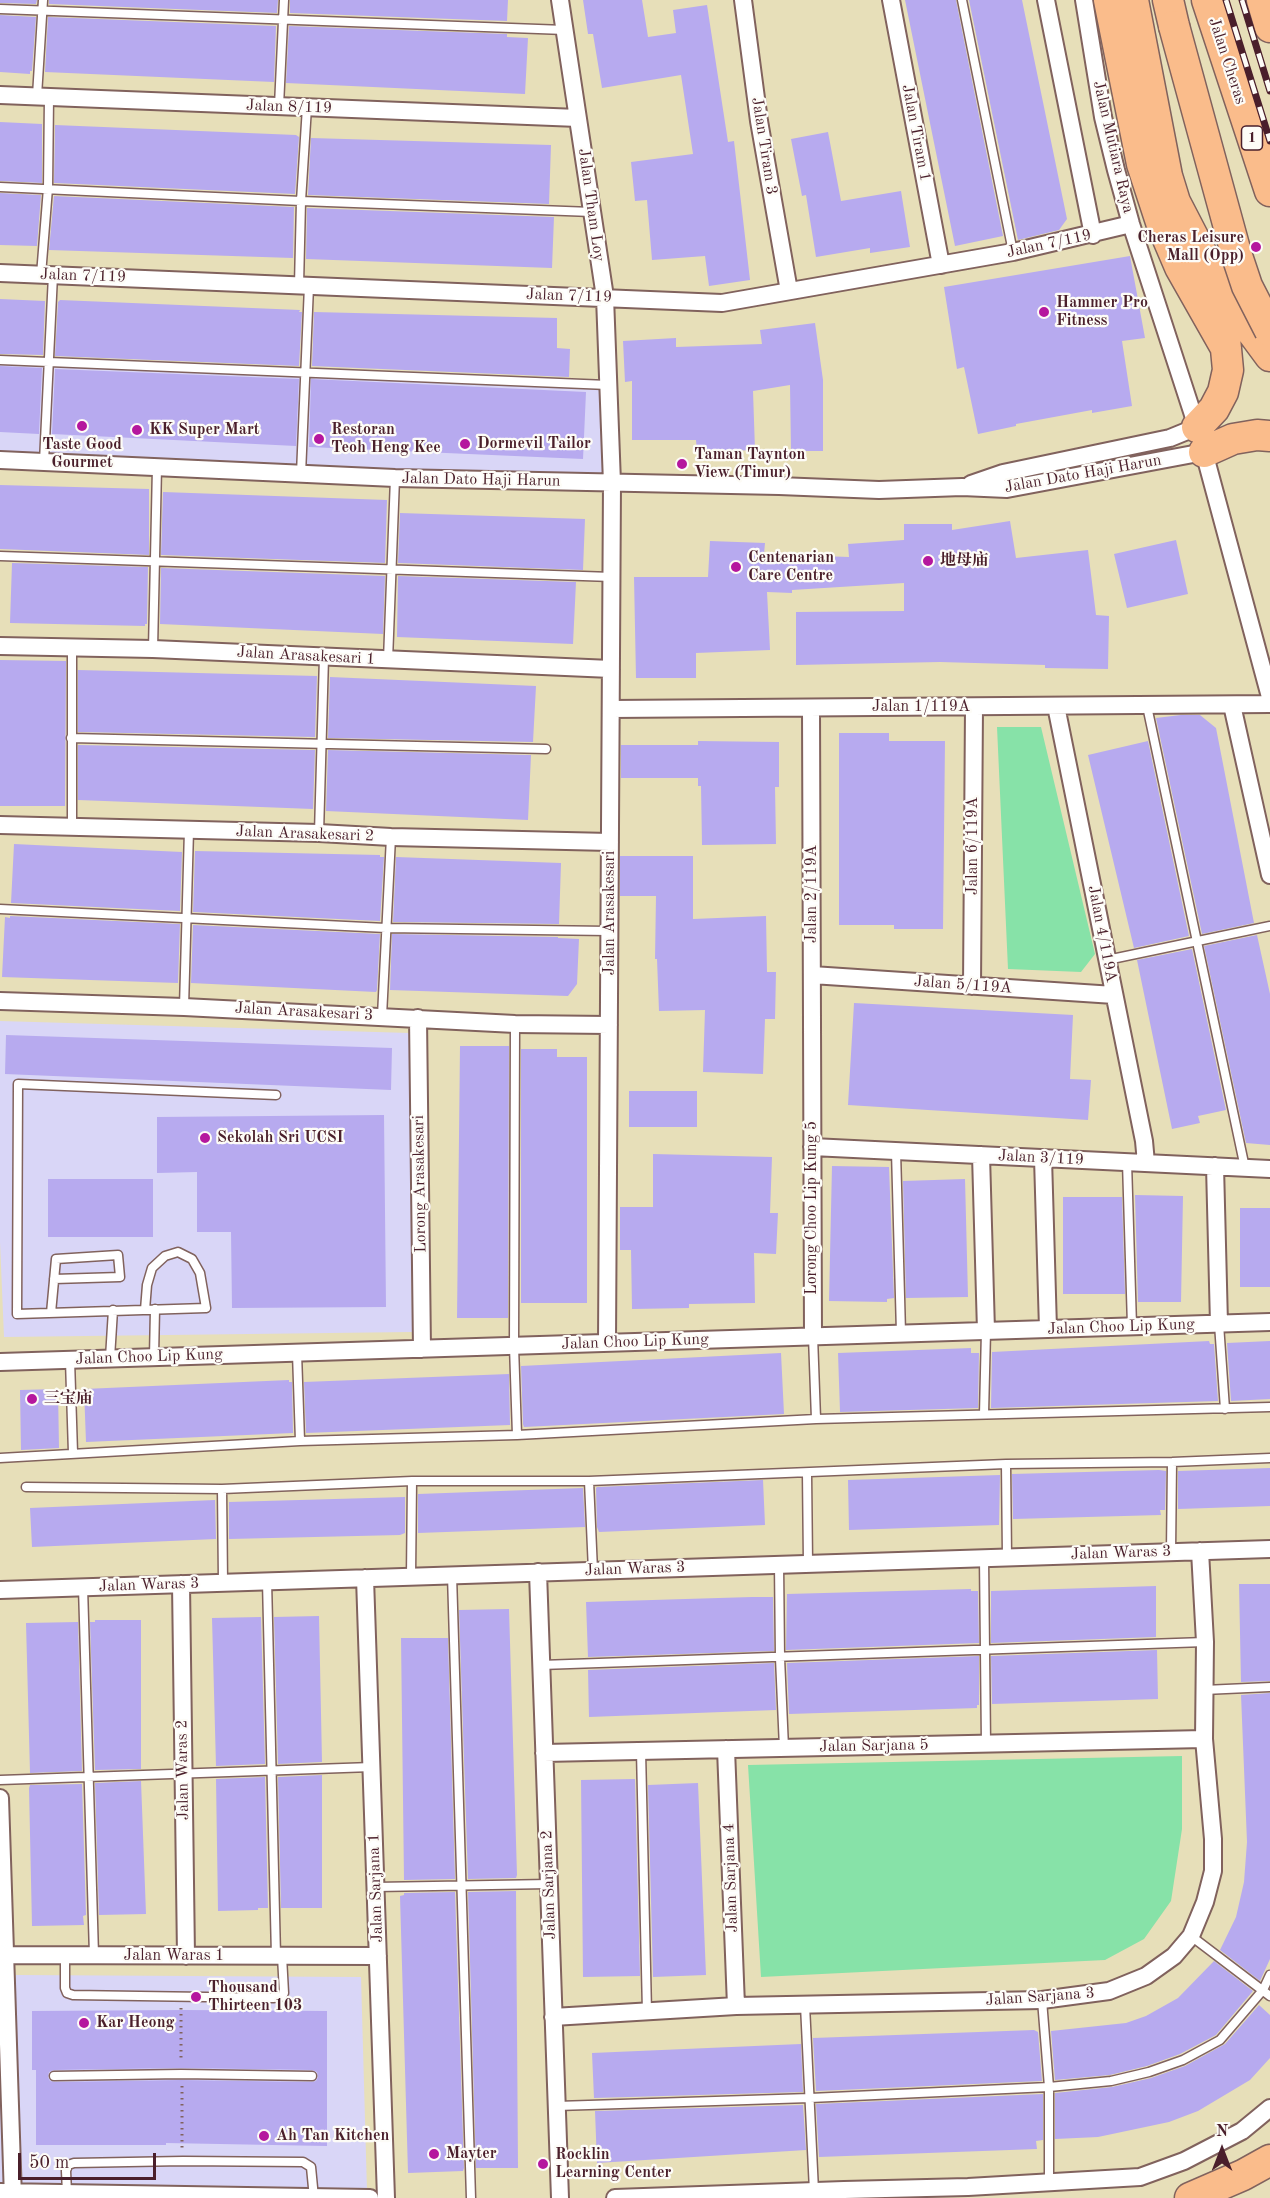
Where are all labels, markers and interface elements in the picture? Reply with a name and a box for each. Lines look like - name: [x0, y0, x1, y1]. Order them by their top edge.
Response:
- street label: Jalan Cheras: [1204, 15, 1250, 107]
- street label: Jalan Mutiara Raya: [1088, 79, 1138, 215]
- street label: Jalan Tiram 1: [897, 83, 935, 183]
- street label: Jalan 8/119: [246, 96, 332, 118]
- street label: Jalan Tiram 3: [747, 96, 781, 196]
- road number: 1: [1242, 126, 1262, 150]
- street label: Jalan Tham Loy: [574, 147, 608, 263]
- street label: Jalan 7/119: [1005, 226, 1093, 262]
- place label: Cheras Leisure Mall (Opp): [1137, 228, 1244, 266]
- marker: Cheras Leisure Mall (Opp): [1249, 240, 1263, 254]
- street label: Jalan 7/119: [40, 265, 126, 287]
- street label: Jalan 7/119: [526, 285, 612, 307]
- place label: Hammer Pro Fitness: [1056, 293, 1148, 331]
- marker: Hammer Pro Fitness: [1037, 305, 1051, 319]
- marker: Taste Good Gourmet: [75, 419, 89, 433]
- place label: KK Super Mart: [149, 420, 260, 440]
- place label: Restoran Teoh Heng Kee: [331, 420, 441, 458]
- marker: KK Super Mart: [130, 423, 144, 437]
- marker: Restoran Teoh Heng Kee: [312, 432, 326, 446]
- place label: Dormevil Tailor: [477, 434, 591, 454]
- place label: Taste Good Gourmet: [42, 435, 122, 473]
- marker: Dormevil Tailor: [458, 437, 472, 451]
- place label: Taman Taynton View (Timur): [694, 445, 805, 483]
- street label: Jalan Dato Haji Harun: [1003, 451, 1163, 497]
- marker: Taman Taynton View (Timur): [675, 457, 689, 471]
- street label: Jalan Dato Haji Harun: [401, 469, 561, 491]
- place label: Centenarian Care Centre: [748, 548, 834, 586]
- place label: 地母庙: [940, 551, 988, 571]
- marker: 地母庙: [921, 554, 935, 568]
- marker: Centenarian Care Centre: [729, 560, 743, 574]
- street label: Jalan Arasakesari 1: [236, 643, 376, 669]
- street label: Jalan 1/119A: [872, 697, 970, 717]
- street label: Jalan 6/119A: [963, 797, 983, 895]
- street label: Jalan Arasakesari 2: [235, 822, 375, 846]
- street label: Jalan 2/119A: [802, 845, 822, 943]
- street label: Jalan Arasakesari: [600, 851, 620, 975]
- street label: Jalan 4/119A: [1083, 884, 1121, 984]
- street label: Jalan 5/119A: [913, 972, 1013, 998]
- street label: Jalan Arasakesari 3: [234, 999, 374, 1025]
- street label: Lorong Arasakesari: [409, 1115, 431, 1253]
- street label: Lorong Choo Lip Kung 5: [802, 1121, 822, 1295]
- place label: Sekolah Sri UCSI: [217, 1128, 344, 1148]
- marker: Sekolah Sri UCSI: [198, 1131, 212, 1145]
- street label: Jalan 3/119: [997, 1146, 1085, 1170]
- street label: Jalan Choo Lip Kung: [1047, 1315, 1195, 1339]
- street label: Jalan Choo Lip Kung: [561, 1330, 709, 1354]
- street label: Jalan Choo Lip Kung: [75, 1345, 223, 1369]
- place label: 三宝庙: [44, 1389, 92, 1409]
- marker: 三宝庙: [25, 1392, 39, 1406]
- street label: Jalan Waras 3: [1070, 1542, 1172, 1564]
- street label: Jalan Waras 3: [584, 1558, 686, 1580]
- street label: Jalan Waras 3: [98, 1574, 200, 1596]
- street label: Jalan Waras 2: [173, 1719, 193, 1821]
- street label: Jalan Sarjana 5: [819, 1735, 929, 1757]
- street label: Jalan Sarjana 4: [719, 1823, 743, 1933]
- street label: Jalan Sarjana 2: [537, 1830, 561, 1940]
- street label: Jalan Sarjana 1: [364, 1833, 388, 1943]
- street label: Jalan Waras 1: [124, 1946, 224, 1966]
- place label: Thousand Thirteen 103: [208, 1978, 302, 2016]
- street label: Jalan Sarjana 3: [985, 1984, 1095, 2010]
- marker: Thousand Thirteen 103: [189, 1990, 203, 2004]
- place label: Kar Heong: [96, 2013, 174, 2033]
- marker: Kar Heong: [77, 2016, 91, 2030]
- north arrow: [1192, 2120, 1252, 2180]
- text: N: [1216, 2124, 1228, 2140]
- place label: Ah Tan Kitchen: [276, 2126, 389, 2146]
- marker: Ah Tan Kitchen: [257, 2129, 271, 2143]
- scale bar: [21, 2141, 159, 2179]
- place label: Mayter: [446, 2144, 497, 2164]
- place label: Rocklin Learning Center: [555, 2145, 672, 2183]
- marker: Mayter: [427, 2147, 441, 2161]
- text: 50 m: [29, 2154, 69, 2172]
- marker: Rocklin Learning Center: [536, 2157, 550, 2171]

